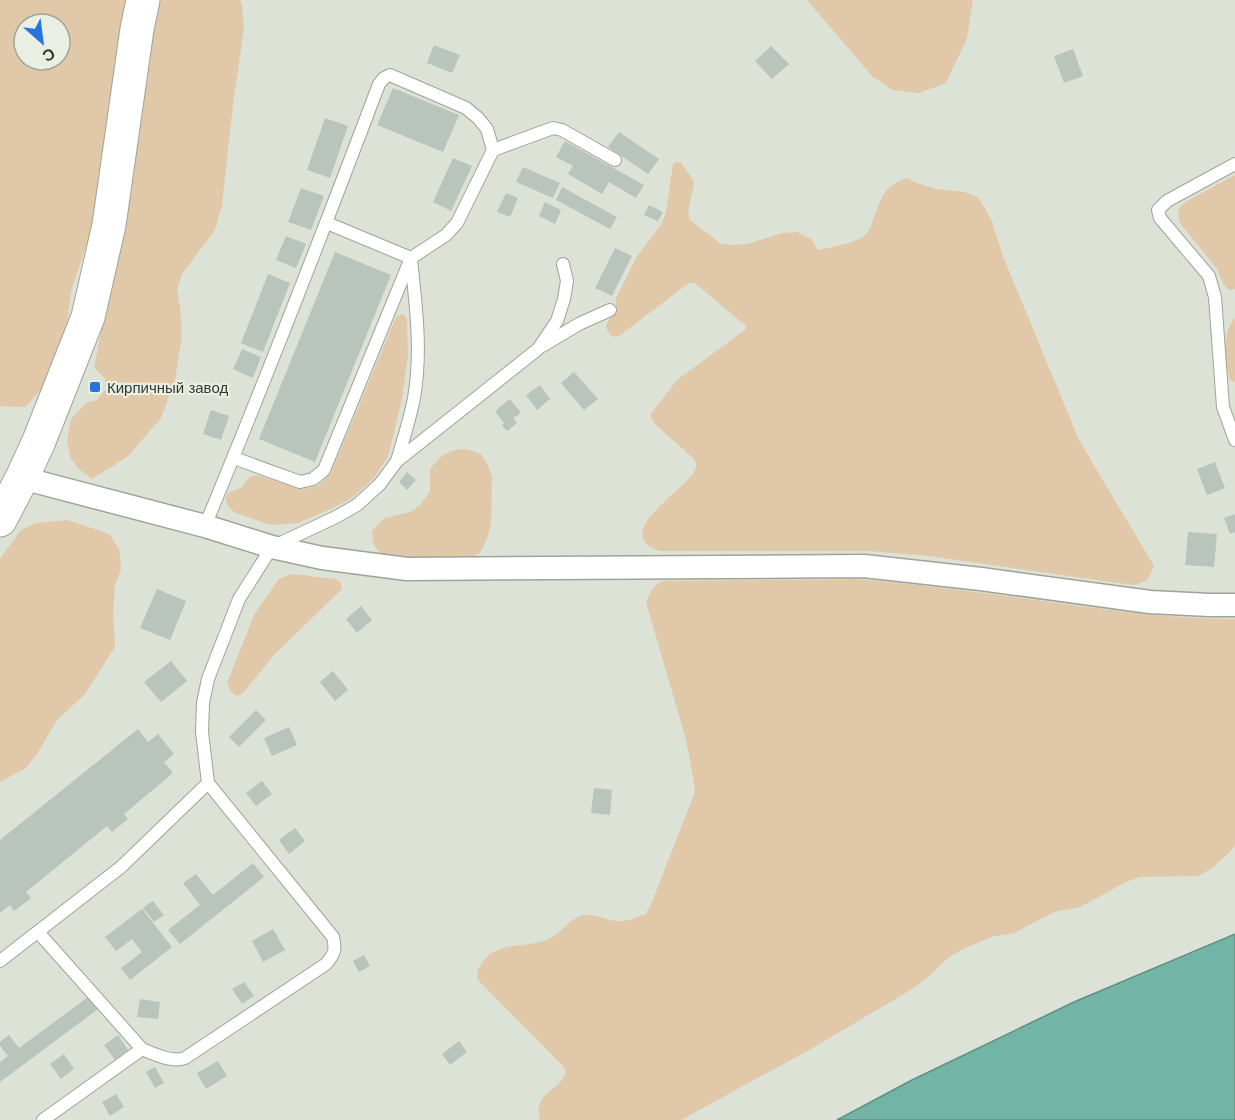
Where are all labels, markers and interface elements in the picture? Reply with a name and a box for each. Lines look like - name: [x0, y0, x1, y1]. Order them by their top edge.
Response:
- north arrow: [12, 12, 72, 72]
- text: С: [39, 45, 58, 65]
- place label: Кирпичный завод: [107, 379, 228, 396]
- marker: Кирпичный завод: [88, 380, 102, 394]

